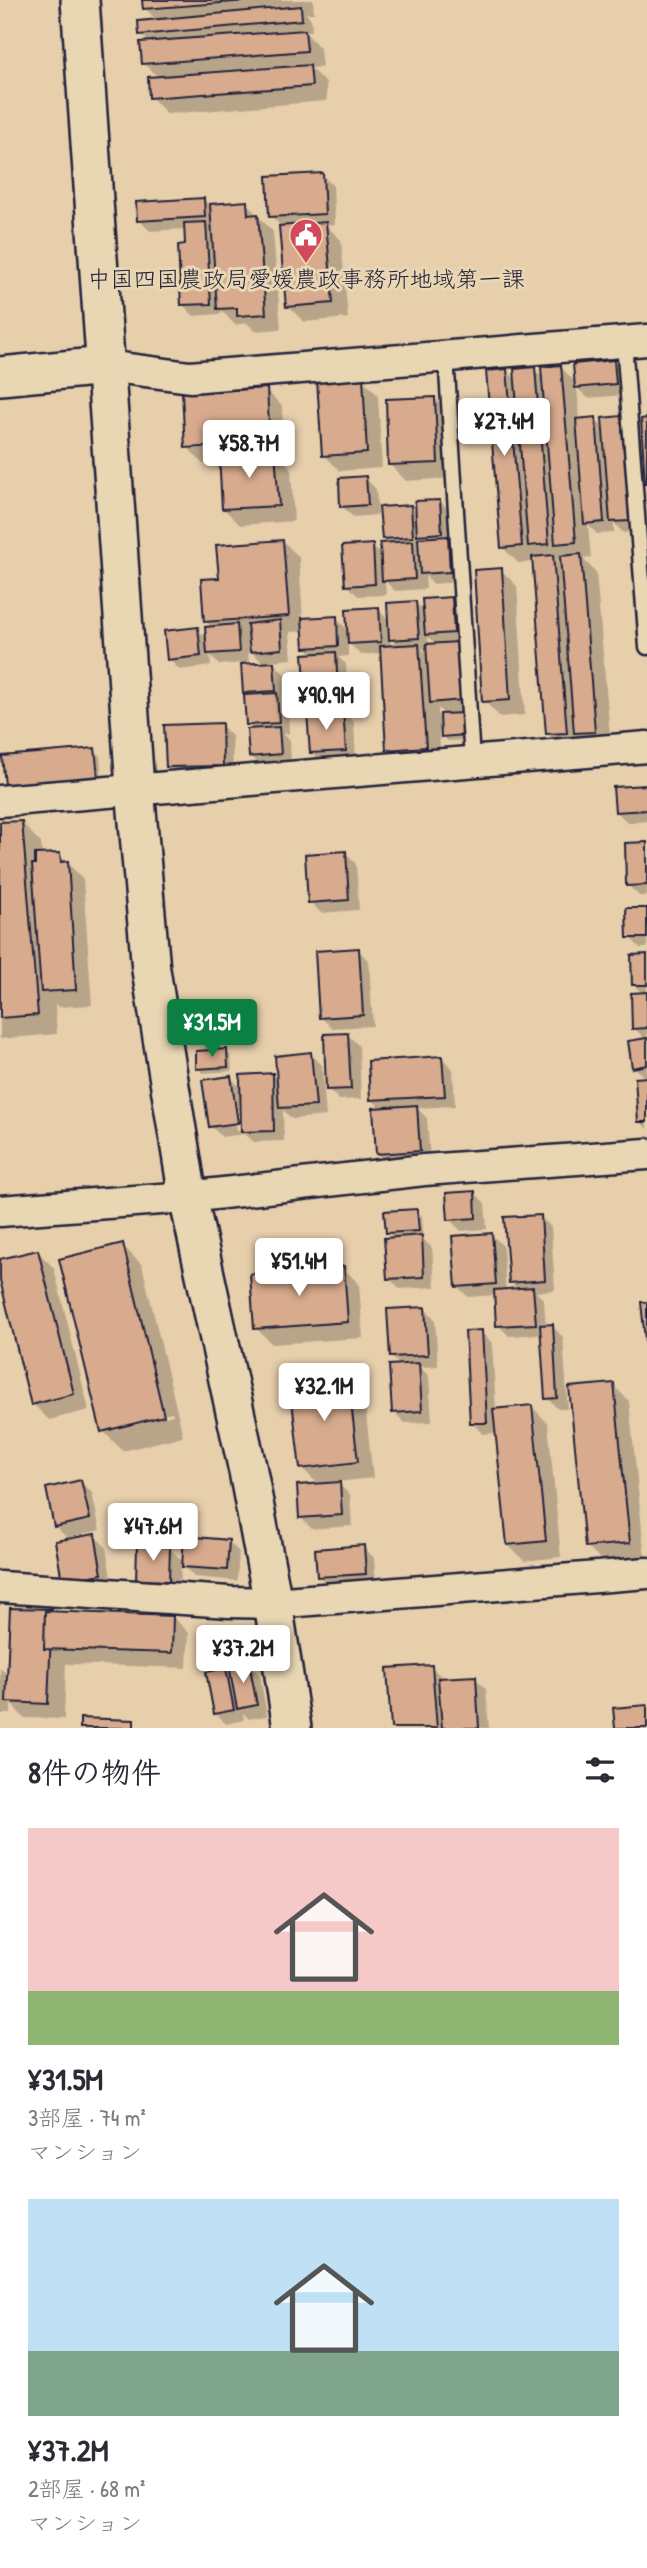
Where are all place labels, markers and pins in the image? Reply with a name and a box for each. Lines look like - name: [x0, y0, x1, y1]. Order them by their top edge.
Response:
- public building icon: 中国四国農政局愛媛農政事務所地域第一課: [287, 216, 325, 265]
- place label: 中国四国農政局愛媛農政事務所地域第一課: [88, 263, 525, 294]
- pin: ¥27.4M: [447, 398, 561, 458]
- pin: ¥58.7M: [192, 420, 306, 480]
- pin: ¥90.9M: [269, 672, 383, 732]
- pin: ¥31.5M: [155, 1000, 269, 1059]
- pin: ¥51.4M: [242, 1238, 356, 1298]
- pin: ¥32.1M: [267, 1364, 381, 1423]
- pin: ¥47.6M: [96, 1504, 210, 1563]
- pin: ¥37.2M: [186, 1626, 300, 1685]

